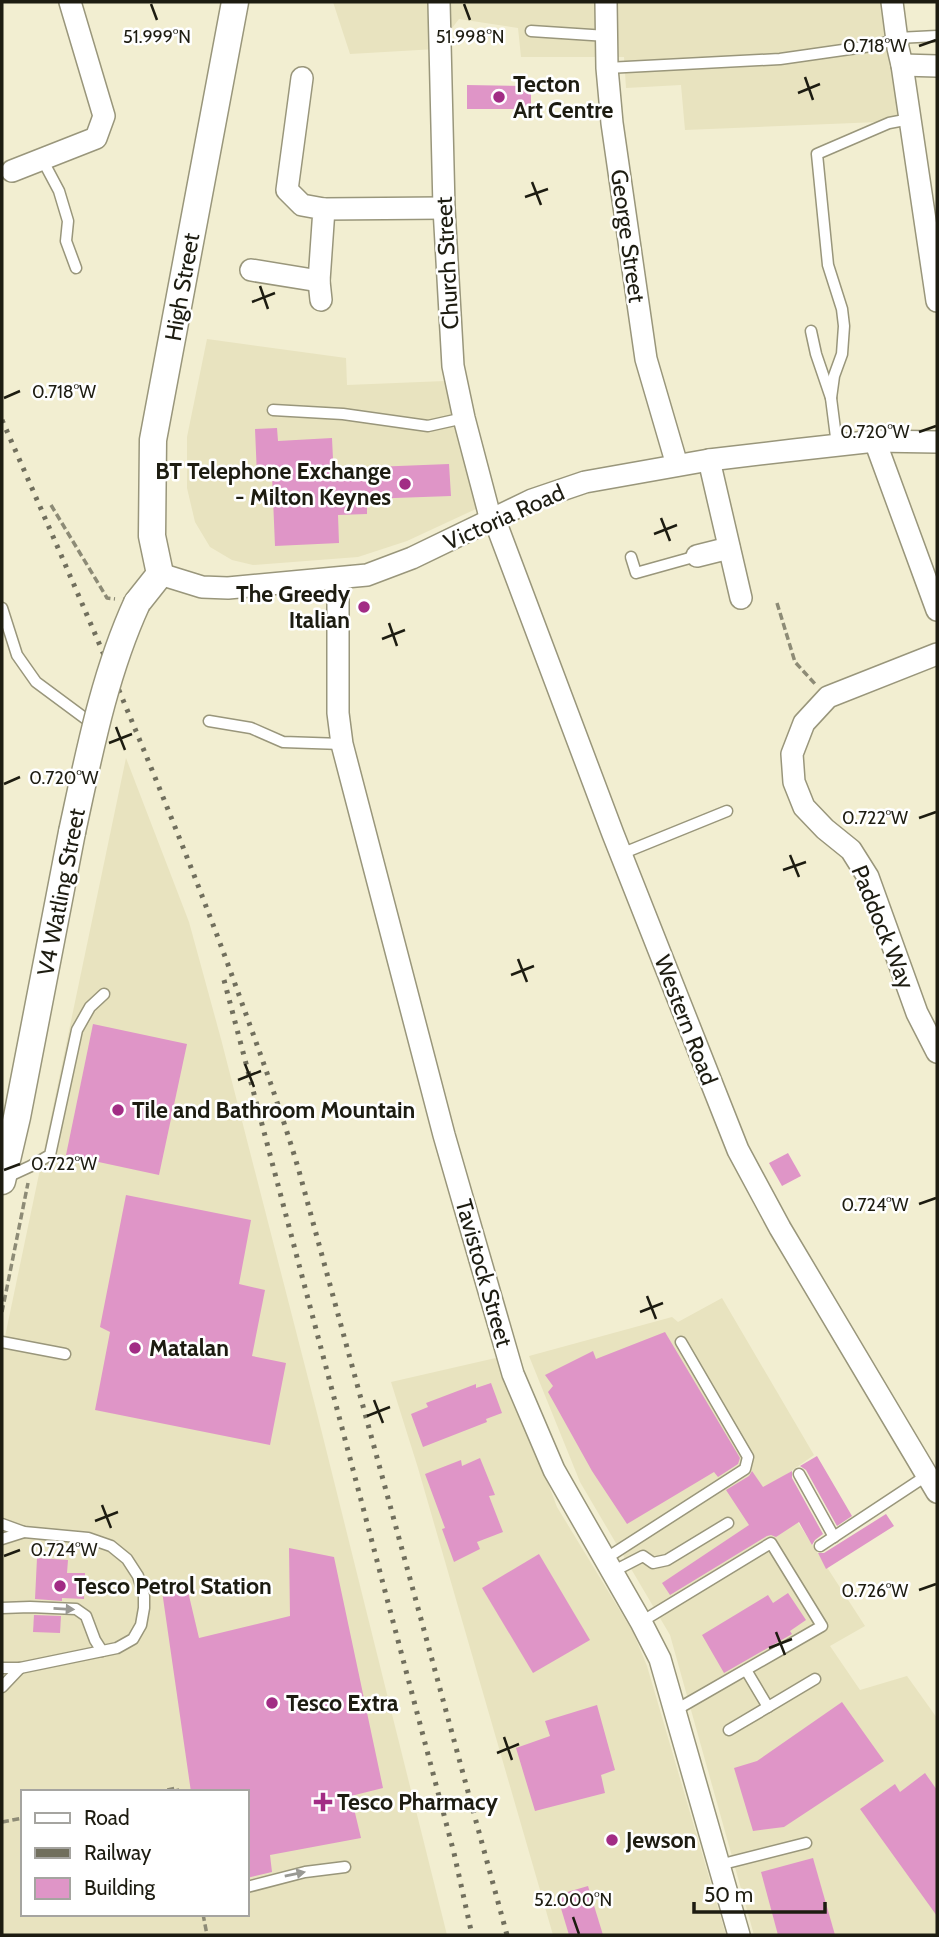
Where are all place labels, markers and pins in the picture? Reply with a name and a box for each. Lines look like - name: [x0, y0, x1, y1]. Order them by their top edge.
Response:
- place label: Tecton Art Centre: [513, 70, 614, 124]
- marker: Tecton Art Centre: [491, 89, 507, 105]
- place label: BT Telephone Exchange - Milton Keynes: [155, 457, 391, 511]
- marker: BT Telephone Exchange - Milton Keynes: [397, 476, 413, 492]
- place label: The Greedy Italian: [236, 580, 351, 634]
- marker: The Greedy Italian: [356, 599, 372, 615]
- place label: Tile and Bathroom Mountain: [132, 1096, 415, 1124]
- marker: Tile and Bathroom Mountain: [110, 1102, 126, 1118]
- place label: Matalan: [149, 1334, 229, 1362]
- marker: Matalan: [127, 1340, 143, 1356]
- place label: Tesco Petrol Station: [74, 1572, 272, 1600]
- marker: Tesco Petrol Station: [52, 1578, 68, 1594]
- place label: Tesco Extra: [286, 1689, 399, 1717]
- marker: Tesco Extra: [264, 1695, 280, 1711]
- place label: Tesco Pharmacy: [337, 1788, 498, 1816]
- marker: Tesco Pharmacy: [315, 1794, 331, 1810]
- place label: Jewson: [625, 1826, 696, 1854]
- marker: Jewson: [604, 1832, 620, 1848]

